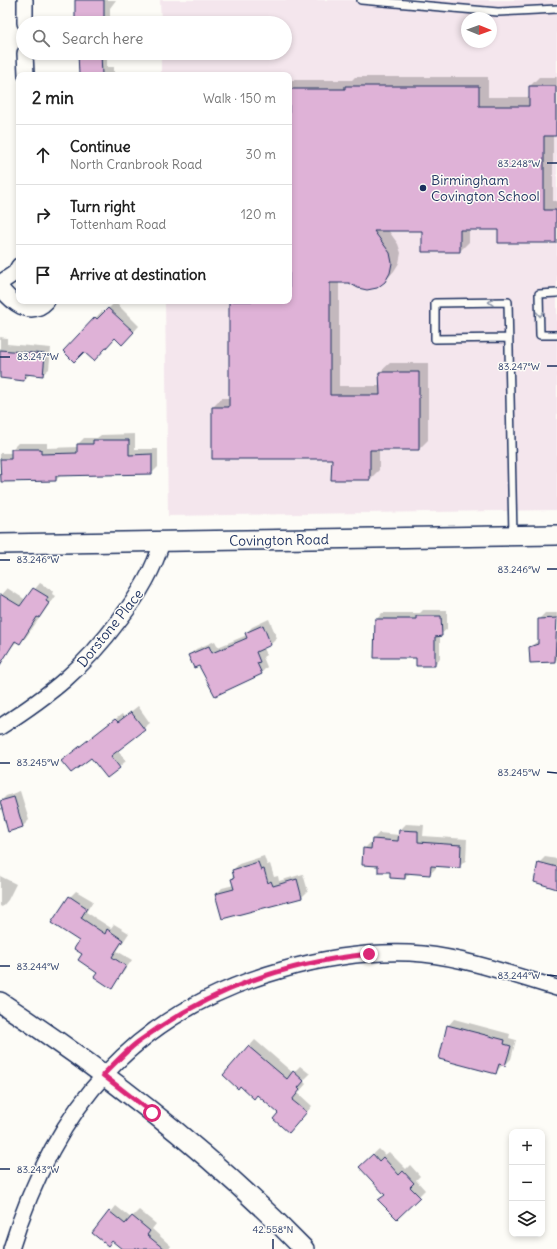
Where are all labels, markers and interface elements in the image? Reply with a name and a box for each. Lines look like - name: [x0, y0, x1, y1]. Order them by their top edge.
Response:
- north arrow: [461, 12, 497, 48]
- search box: [16, 16, 292, 60]
- icon: search: [30, 27, 52, 49]
- text: Search here: [62, 29, 143, 48]
- text: 2 min: [32, 87, 74, 109]
- text: Walk · 150 m: [203, 90, 276, 107]
- text: Continue: [70, 137, 131, 156]
- icon: ahead: [32, 144, 54, 166]
- text: 30 m: [246, 146, 276, 163]
- text: North Cranbrook Road: [70, 156, 202, 173]
- text: 83.248°W: [498, 157, 540, 170]
- place label: Birmingham Covington School: [431, 171, 540, 205]
- marker: Birmingham Covington School: [418, 183, 428, 193]
- text: Turn right: [70, 197, 135, 216]
- icon: right: [32, 204, 54, 226]
- text: 120 m: [241, 206, 276, 223]
- text: Tottenham Road: [70, 216, 166, 233]
- icon: arrive: [32, 264, 54, 286]
- text: Arrive at destination: [70, 265, 206, 284]
- one-way arrow: [488, 298, 494, 306]
- one-way arrow: [535, 311, 544, 317]
- text: 83.247°W: [17, 350, 59, 363]
- text: 83.247°W: [498, 360, 540, 373]
- street label: Covington Road: [229, 530, 329, 550]
- text: 83.246°W: [17, 553, 59, 566]
- text: 83.246°W: [498, 563, 540, 576]
- street label: Dorstone Place: [73, 585, 147, 671]
- text: 83.245°W: [17, 756, 59, 769]
- text: 83.245°W: [498, 766, 540, 779]
- route end: [360, 945, 378, 963]
- text: 83.244°W: [17, 960, 59, 973]
- text: 83.244°W: [498, 969, 540, 982]
- route start: [143, 1104, 161, 1122]
- map controls: [509, 1129, 545, 1237]
- button: +: [509, 1129, 545, 1165]
- text: 83.243°W: [17, 1163, 59, 1176]
- button: −: [509, 1165, 545, 1201]
- button: layers: [509, 1201, 545, 1237]
- text: 42.558°N: [253, 1223, 293, 1236]

